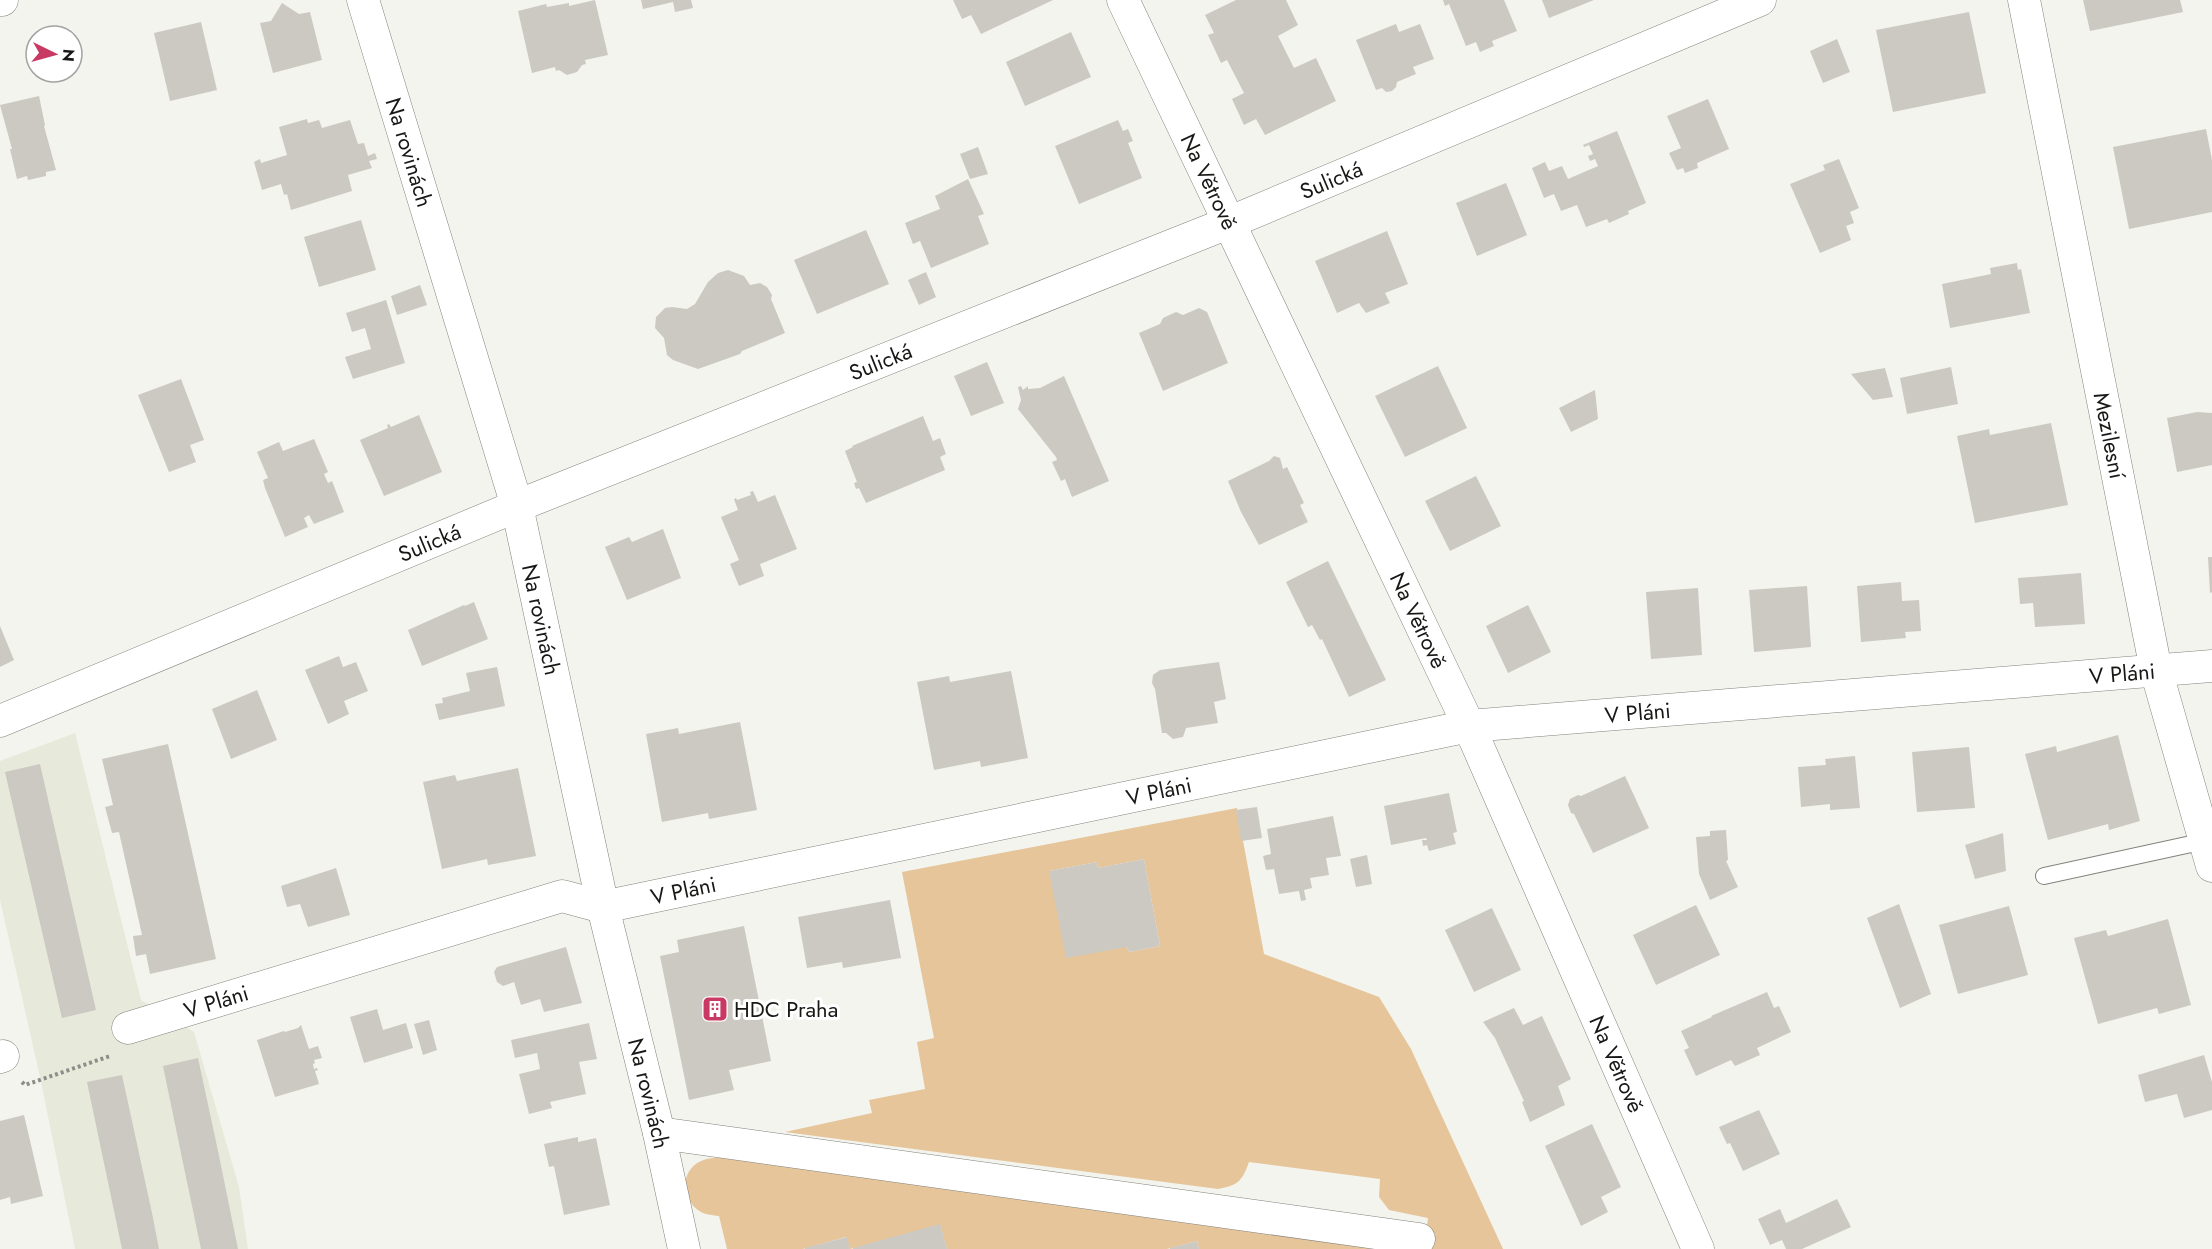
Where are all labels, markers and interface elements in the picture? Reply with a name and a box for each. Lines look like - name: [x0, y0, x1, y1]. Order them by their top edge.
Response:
- north arrow: [24, 24, 84, 84]
- text: N: [56, 48, 80, 63]
- street label: Na rovinách: [378, 93, 441, 211]
- street label: Na Větrově: [1173, 128, 1246, 235]
- street label: Sulická: [1295, 152, 1367, 207]
- street label: Sulická: [844, 334, 917, 388]
- street label: Mezilesní: [2086, 390, 2134, 483]
- street label: Sulická: [393, 515, 466, 570]
- street label: Na rovinách: [514, 561, 569, 678]
- street label: Na Větrově: [1382, 567, 1455, 674]
- street label: V Pláni: [2088, 655, 2156, 692]
- street label: V Pláni: [1603, 694, 1672, 731]
- street label: V Pláni: [1123, 768, 1195, 813]
- street label: V Pláni: [647, 868, 719, 913]
- street label: V Pláni: [180, 976, 252, 1026]
- place label: HDC Praha: [734, 993, 838, 1025]
- building icon: HDC Praha: [700, 994, 730, 1024]
- street label: Na Větrově: [1582, 1010, 1652, 1118]
- street label: Na rovinách: [620, 1035, 678, 1152]

